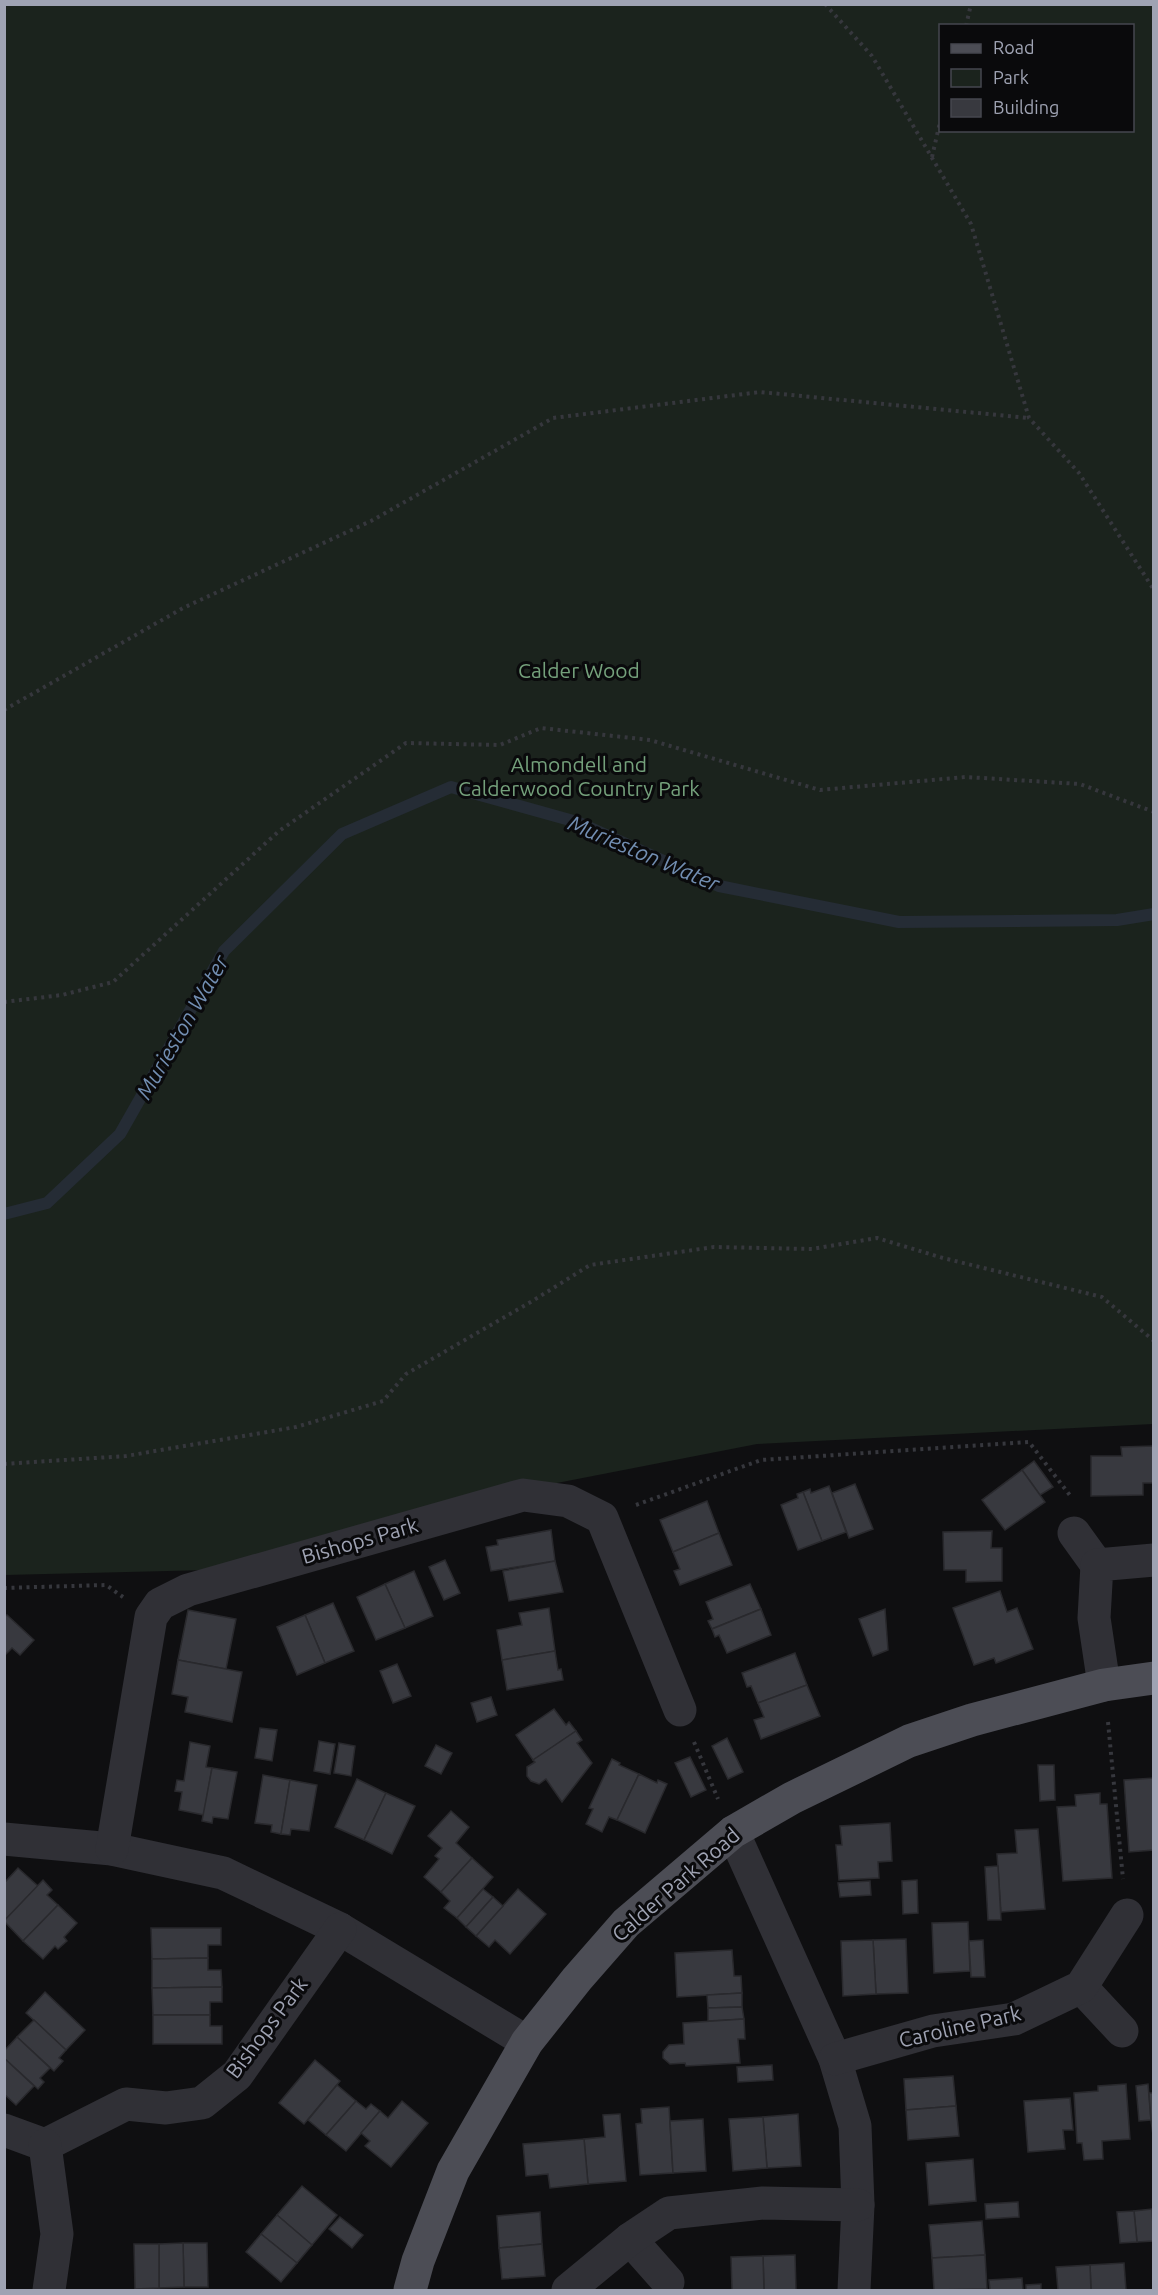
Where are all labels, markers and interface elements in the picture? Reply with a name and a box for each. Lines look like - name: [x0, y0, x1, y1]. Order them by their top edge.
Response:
- legend: [939, 24, 1134, 132]
- text: Road: [993, 37, 1035, 57]
- text: Park: [993, 67, 1029, 87]
- text: Building: [993, 97, 1059, 117]
- park label: Calder Wood: [518, 658, 640, 682]
- park label: Almondell and Calderwood Country Park: [458, 752, 700, 800]
- water label: Murieston Water: [565, 809, 724, 896]
- water label: Murieston Water: [130, 950, 233, 1103]
- street label: Bishops Park: [299, 1512, 421, 1568]
- street label: Calder Park Road: [607, 1822, 744, 1946]
- street label: Bishops Park: [221, 1972, 312, 2082]
- street label: Caroline Park: [896, 2000, 1024, 2052]

